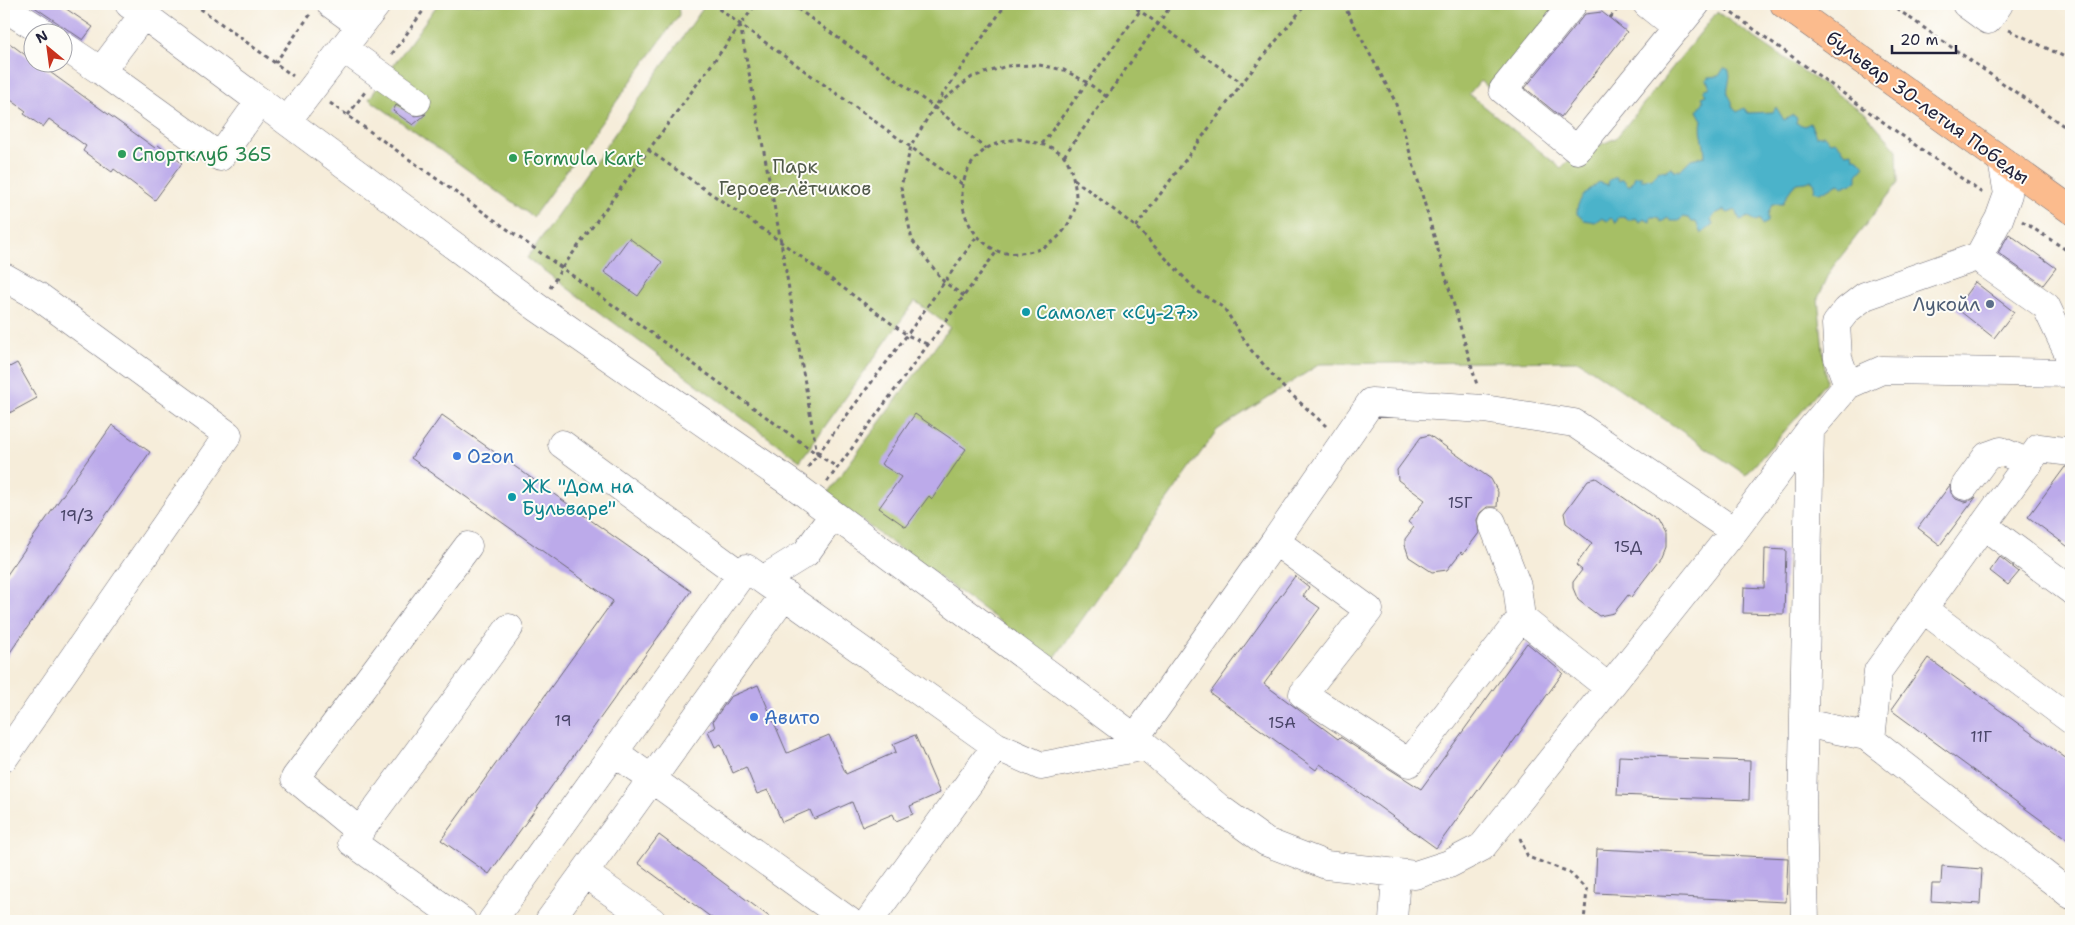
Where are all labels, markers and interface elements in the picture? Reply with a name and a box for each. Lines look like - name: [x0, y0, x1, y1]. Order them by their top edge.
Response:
- north arrow: [22, 22, 72, 72]
- scale bar: [1892, 22, 1956, 54]
- street label: бульвар 30-летия Победы: [1821, 25, 2035, 190]
- text: N: [32, 26, 51, 47]
- text: 20 m: [1900, 30, 1939, 50]
- place label: Спортклуб 365: [132, 142, 271, 167]
- place label: Formula Kart: [523, 146, 644, 171]
- marker: Спортклуб 365: [116, 148, 128, 160]
- marker: Formula Kart: [507, 152, 519, 164]
- park label: Парк Героев-лётчиков: [719, 154, 871, 201]
- place label: Лукойл: [1913, 292, 1980, 317]
- marker: Лукойл: [1984, 298, 1996, 310]
- place label: Самолет «Су-27»: [1036, 300, 1198, 325]
- marker: Самолет «Су-27»: [1020, 306, 1032, 318]
- place label: Ozon: [467, 444, 514, 469]
- marker: Ozon: [451, 450, 463, 462]
- place label: ЖК "Дом на Бульваре": [522, 474, 634, 521]
- marker: ЖК "Дом на Бульваре": [506, 491, 518, 503]
- house number: 15Г: [1448, 492, 1473, 513]
- house number: 19/3: [60, 505, 94, 526]
- house number: 15Д: [1614, 536, 1642, 557]
- place label: Авито: [764, 705, 820, 730]
- house number: 19: [554, 710, 572, 731]
- marker: Авито: [748, 711, 760, 723]
- house number: 15А: [1268, 712, 1296, 733]
- house number: 11Г: [1970, 726, 1992, 747]

